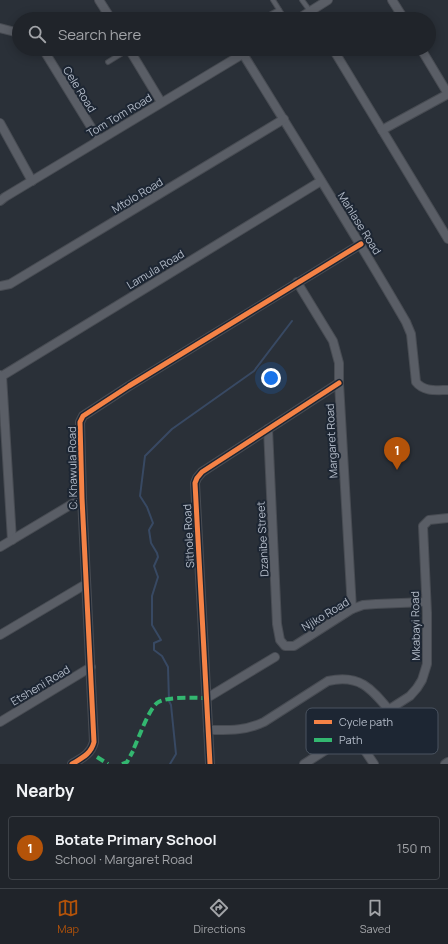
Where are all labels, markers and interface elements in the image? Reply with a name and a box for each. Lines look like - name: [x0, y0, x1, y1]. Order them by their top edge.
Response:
- search box: [12, 12, 436, 56]
- icon: search: [26, 23, 48, 45]
- text: Search here: [58, 24, 141, 45]
- street label: Cele Road: [60, 63, 100, 115]
- street label: Tom Tom Road: [84, 90, 154, 140]
- street label: Mtolo Road: [109, 174, 165, 216]
- street label: Mahlase Road: [335, 189, 385, 257]
- street label: Lamula Road: [123, 246, 187, 292]
- your location: [261, 368, 281, 388]
- street label: Margaret Road: [322, 403, 340, 479]
- street label: C. Khawula Road: [64, 426, 80, 510]
- pin: 1: [384, 437, 410, 470]
- street label: Dzanibe Street: [253, 501, 271, 577]
- street label: Sithole Road: [179, 504, 197, 568]
- street label: Mkabayi Road: [407, 591, 423, 661]
- street label: Njiko Road: [298, 594, 352, 634]
- street label: Etsheni Road: [8, 661, 72, 709]
- legend: [306, 708, 438, 754]
- text: Cycle path: [339, 714, 393, 729]
- text: Path: [339, 732, 362, 747]
- text: Nearby: [16, 779, 74, 802]
- text: Botate Primary School: [55, 829, 217, 850]
- text: 1: [27, 839, 33, 857]
- text: 150 m: [397, 839, 431, 857]
- text: School · Margaret Road: [55, 850, 193, 868]
- tab: Map: [57, 897, 79, 936]
- tab: Directions: [193, 897, 246, 936]
- tab: Saved: [360, 897, 391, 936]

